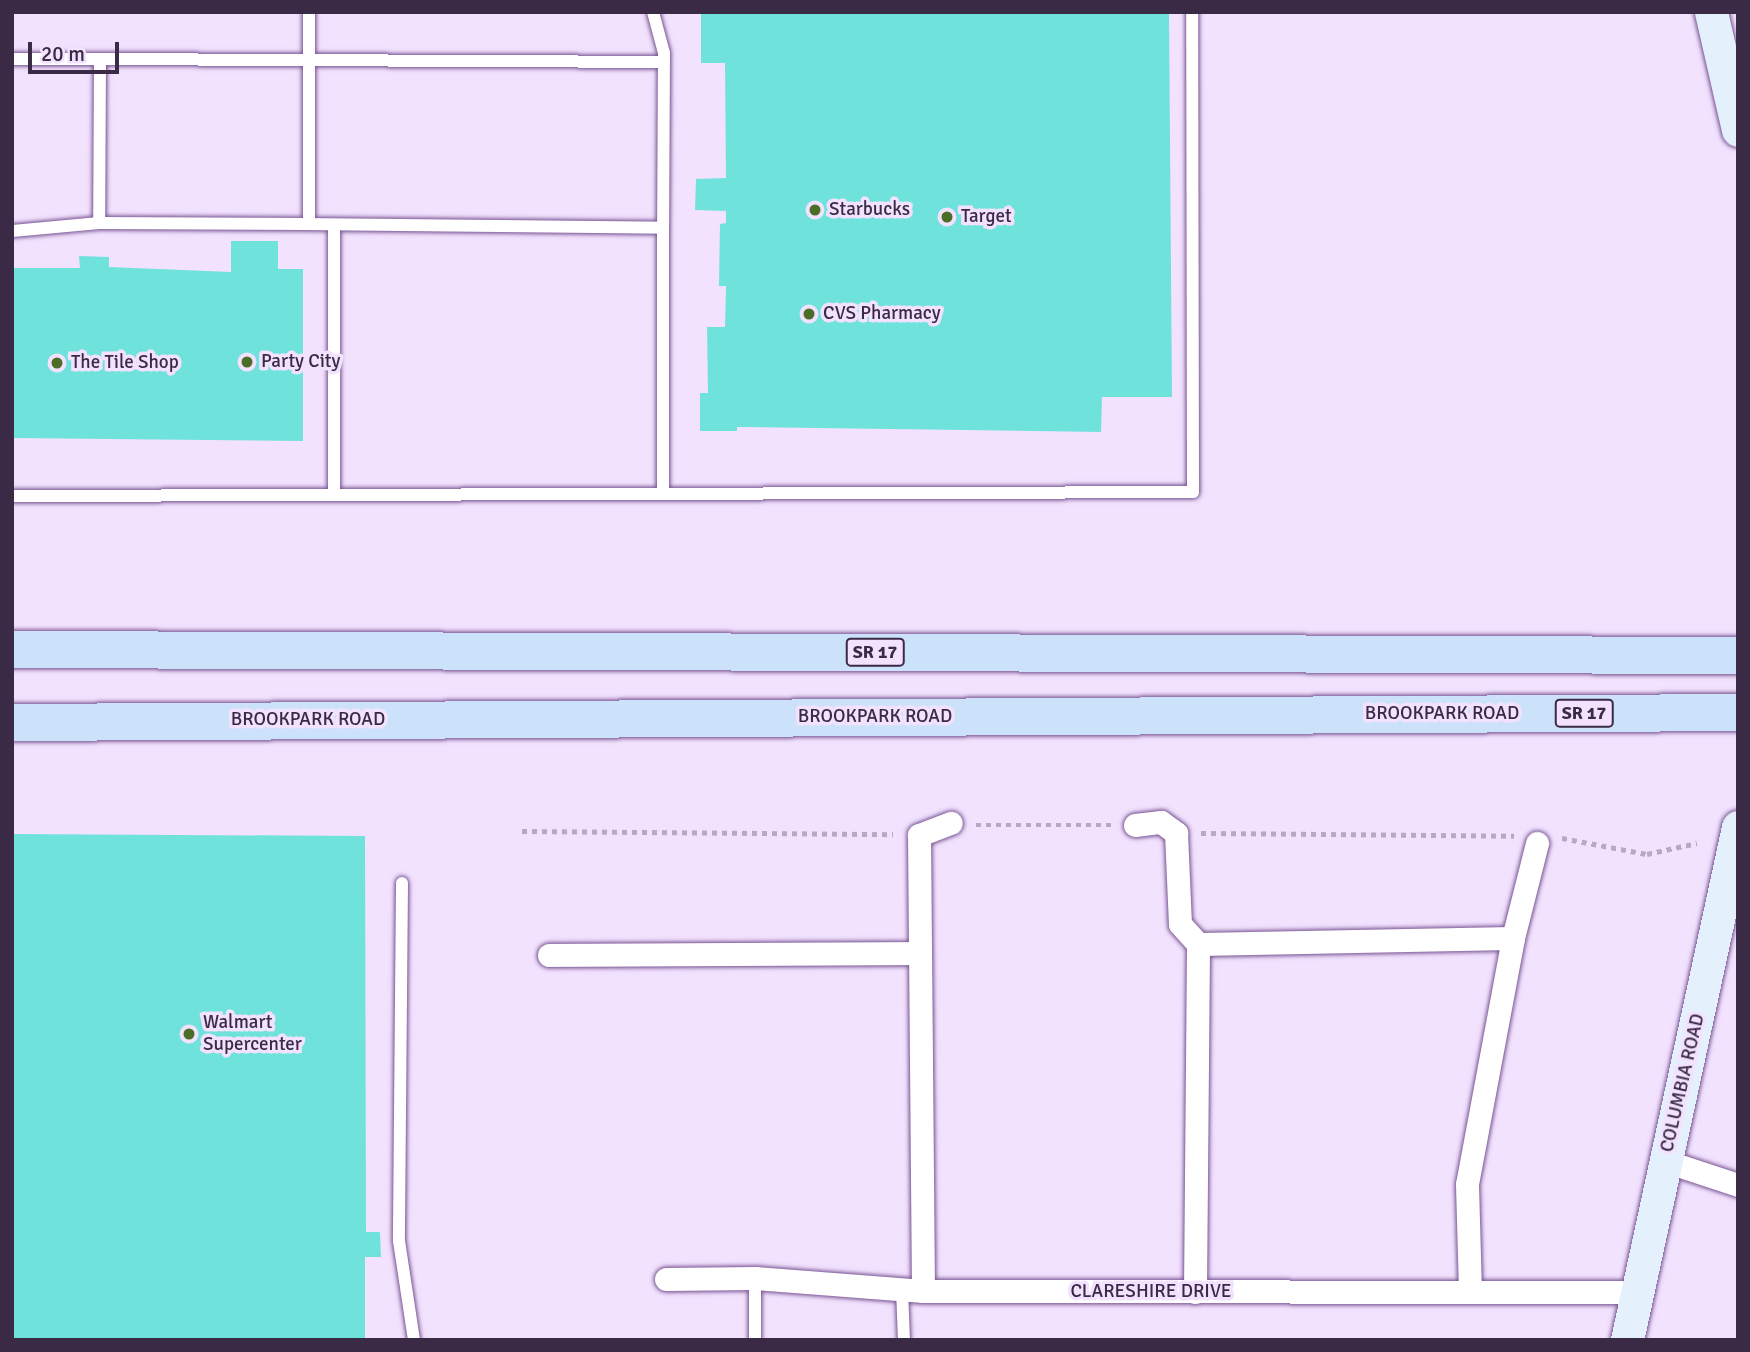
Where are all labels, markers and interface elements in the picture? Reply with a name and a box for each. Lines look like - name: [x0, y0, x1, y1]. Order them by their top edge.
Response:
- scale bar: [32, 28, 122, 72]
- text: 20 m: [41, 41, 85, 67]
- place label: Starbucks: [829, 199, 910, 221]
- marker: Starbucks: [807, 202, 823, 218]
- place label: Target: [961, 206, 1012, 228]
- marker: Target: [939, 209, 955, 225]
- place label: CVS Pharmacy: [823, 303, 941, 325]
- marker: CVS Pharmacy: [801, 306, 817, 322]
- place label: Party City: [261, 351, 340, 373]
- place label: The Tile Shop: [71, 352, 179, 374]
- marker: Party City: [239, 354, 255, 370]
- marker: The Tile Shop: [49, 355, 65, 371]
- road number: SR 17: [845, 638, 905, 666]
- road number: SR 17: [1554, 698, 1614, 728]
- street label: BROOKPARK ROAD: [1365, 703, 1519, 725]
- street label: BROOKPARK ROAD: [798, 706, 952, 728]
- street label: BROOKPARK ROAD: [231, 709, 385, 731]
- place label: Walmart Supercenter: [203, 1012, 302, 1056]
- street label: COLUMBIA ROAD: [1656, 1012, 1710, 1154]
- marker: Walmart Supercenter: [181, 1026, 197, 1042]
- street label: CLARESHIRE DRIVE: [1070, 1281, 1232, 1303]

